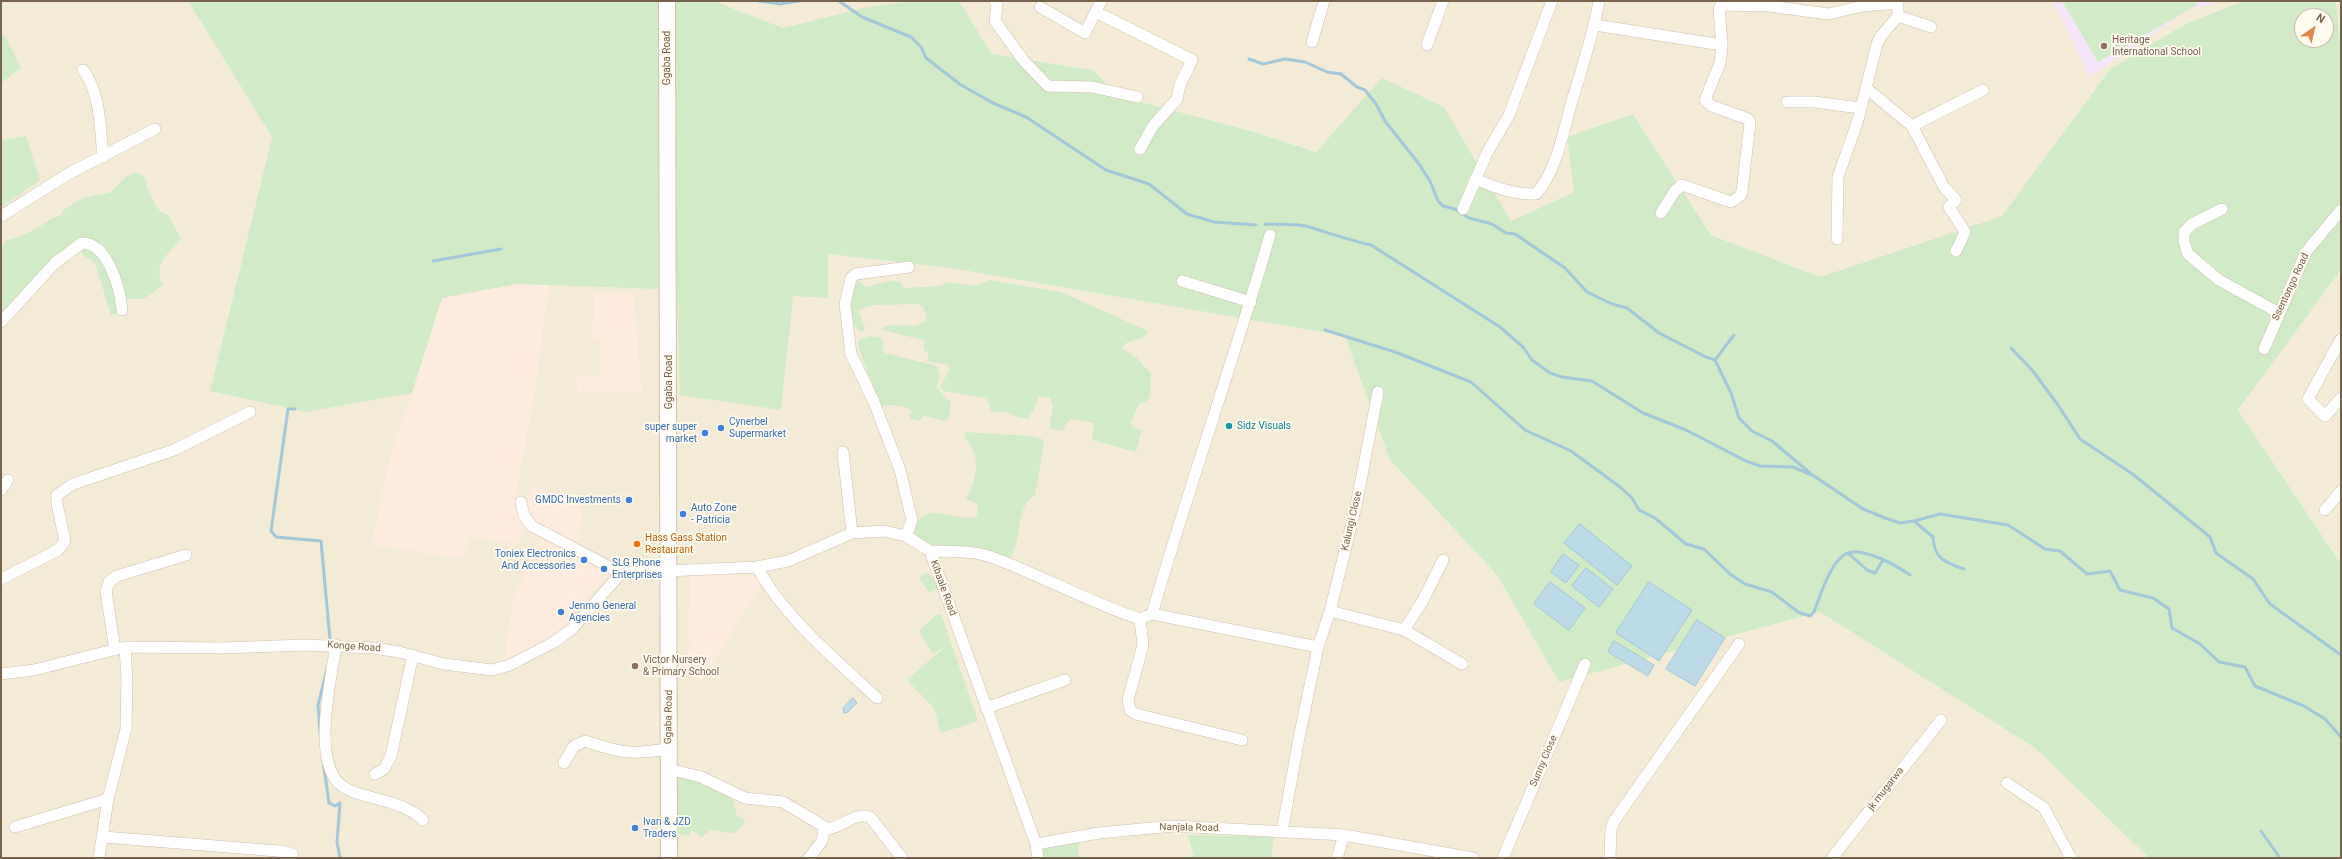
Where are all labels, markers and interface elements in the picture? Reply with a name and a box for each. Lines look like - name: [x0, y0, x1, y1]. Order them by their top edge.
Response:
- north arrow: [2294, 8, 2334, 48]
- text: N: [2314, 11, 2327, 26]
- street label: Ggaba Road: [661, 31, 673, 85]
- place label: Heritage International School: [2112, 34, 2201, 58]
- marker: Heritage International School: [2099, 41, 2109, 51]
- street label: Ssentongo Road: [2270, 251, 2312, 323]
- street label: Ggaba Road: [663, 355, 675, 409]
- place label: Cynerbel Supermarket: [729, 416, 786, 440]
- place label: Sidz Visuals: [1237, 420, 1291, 432]
- place label: super super market: [645, 421, 697, 444]
- marker: Sidz Visuals: [1224, 421, 1234, 431]
- marker: Cynerbel Supermarket: [716, 423, 726, 433]
- marker: super super market: [700, 428, 710, 438]
- street label: Kalungi Close: [1339, 490, 1365, 552]
- place label: GMDC Investments: [535, 494, 621, 506]
- marker: GMDC Investments: [624, 495, 634, 505]
- place label: Auto Zone - Patricia: [691, 502, 737, 526]
- marker: Auto Zone - Patricia: [678, 509, 688, 519]
- place label: Hass Gass Station Restaurant: [645, 532, 727, 556]
- marker: Hass Gass Station Restaurant: [632, 539, 642, 549]
- place label: Toniex Electronics And Accessories: [495, 548, 576, 572]
- marker: Toniex Electronics And Accessories: [579, 555, 589, 565]
- place label: SLG Phone Enterprises: [612, 557, 662, 580]
- street label: Kibaale Road: [927, 559, 959, 617]
- marker: SLG Phone Enterprises: [599, 564, 609, 574]
- place label: Jenmo General Agencies: [569, 600, 636, 624]
- marker: Jenmo General Agencies: [556, 607, 566, 617]
- street label: Konge Road: [327, 639, 381, 655]
- place label: Victor Nursery & Primary School: [643, 654, 719, 678]
- marker: Victor Nursery & Primary School: [630, 661, 640, 671]
- street label: Ggaba Road: [663, 690, 675, 744]
- street label: Sunny Close: [1528, 733, 1560, 789]
- street label: jk mugarwa: [1865, 765, 1907, 813]
- place label: Ivan & JZD Traders: [643, 816, 691, 840]
- street label: Nanjala Road: [1159, 821, 1219, 835]
- marker: Ivan & JZD Traders: [630, 823, 640, 833]

